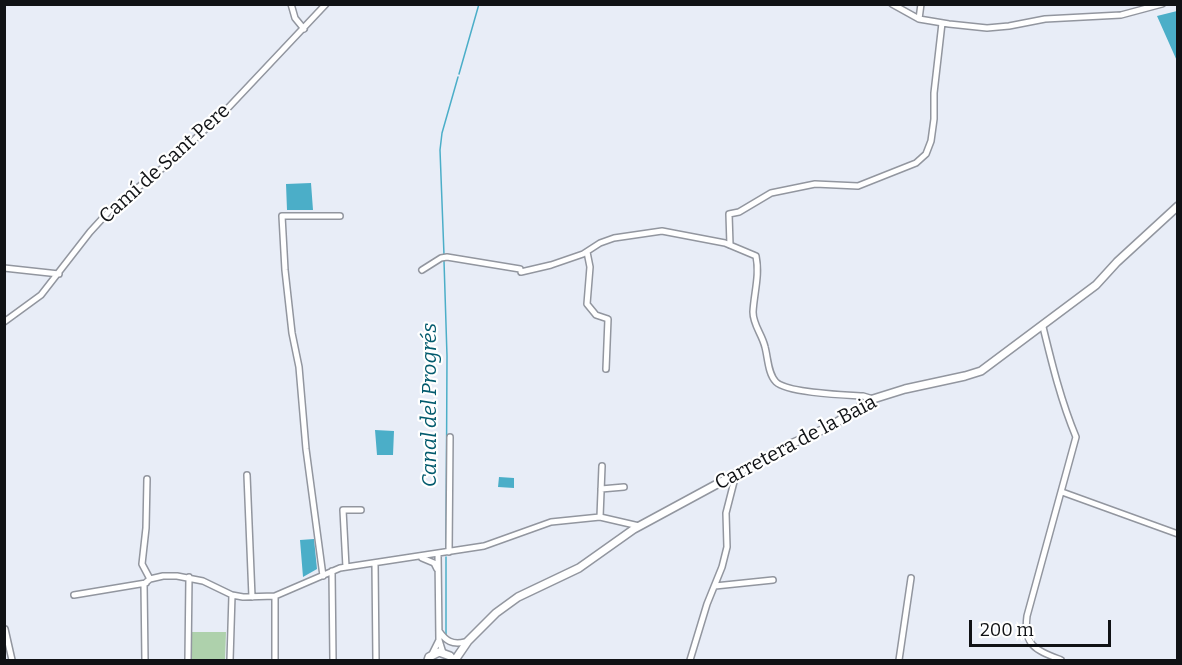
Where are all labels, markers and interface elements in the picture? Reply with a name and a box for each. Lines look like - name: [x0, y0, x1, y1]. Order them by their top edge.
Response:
- street label: Camí de Sant Pere: [95, 99, 235, 229]
- water label: Canal del Progrés: [417, 323, 443, 487]
- street label: Carretera de la Baia: [711, 390, 881, 496]
- scale bar: [972, 608, 1114, 646]
- text: 200 m: [980, 619, 1034, 641]

